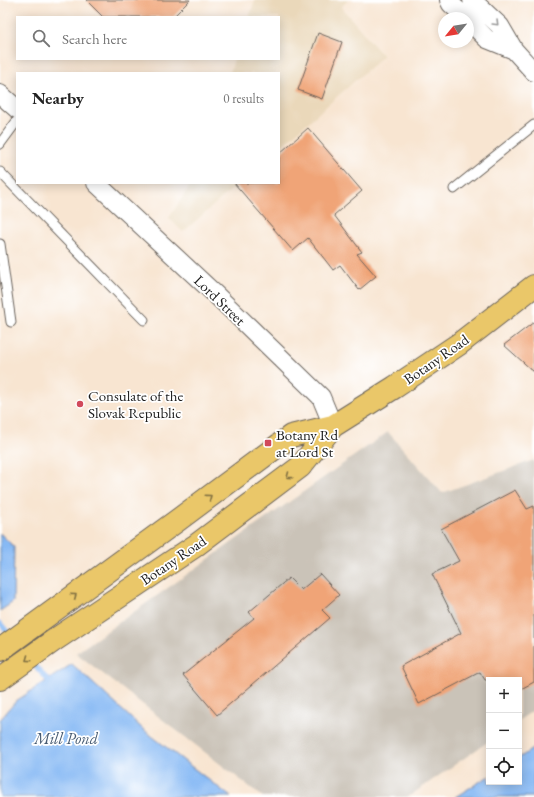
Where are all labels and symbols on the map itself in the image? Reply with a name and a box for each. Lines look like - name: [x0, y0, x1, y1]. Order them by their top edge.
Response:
- north arrow: [438, 12, 474, 48]
- one-way arrow: [491, 18, 499, 26]
- street label: Lord Street: [190, 271, 250, 330]
- street label: Botany Road: [400, 329, 473, 388]
- place label: Consulate of the Slovak Republic: [88, 386, 184, 422]
- marker: Consulate of the Slovak Republic: [75, 399, 85, 409]
- place label: Botany Rd at Lord St: [276, 425, 339, 461]
- marker: Botany Rd at Lord St: [263, 438, 273, 448]
- one-way arrow: [286, 471, 293, 478]
- one-way arrow: [205, 494, 212, 502]
- street label: Botany Road: [137, 531, 210, 589]
- one-way arrow: [69, 594, 76, 601]
- one-way arrow: [25, 654, 32, 662]
- water label: Mill Pond: [33, 728, 99, 749]

